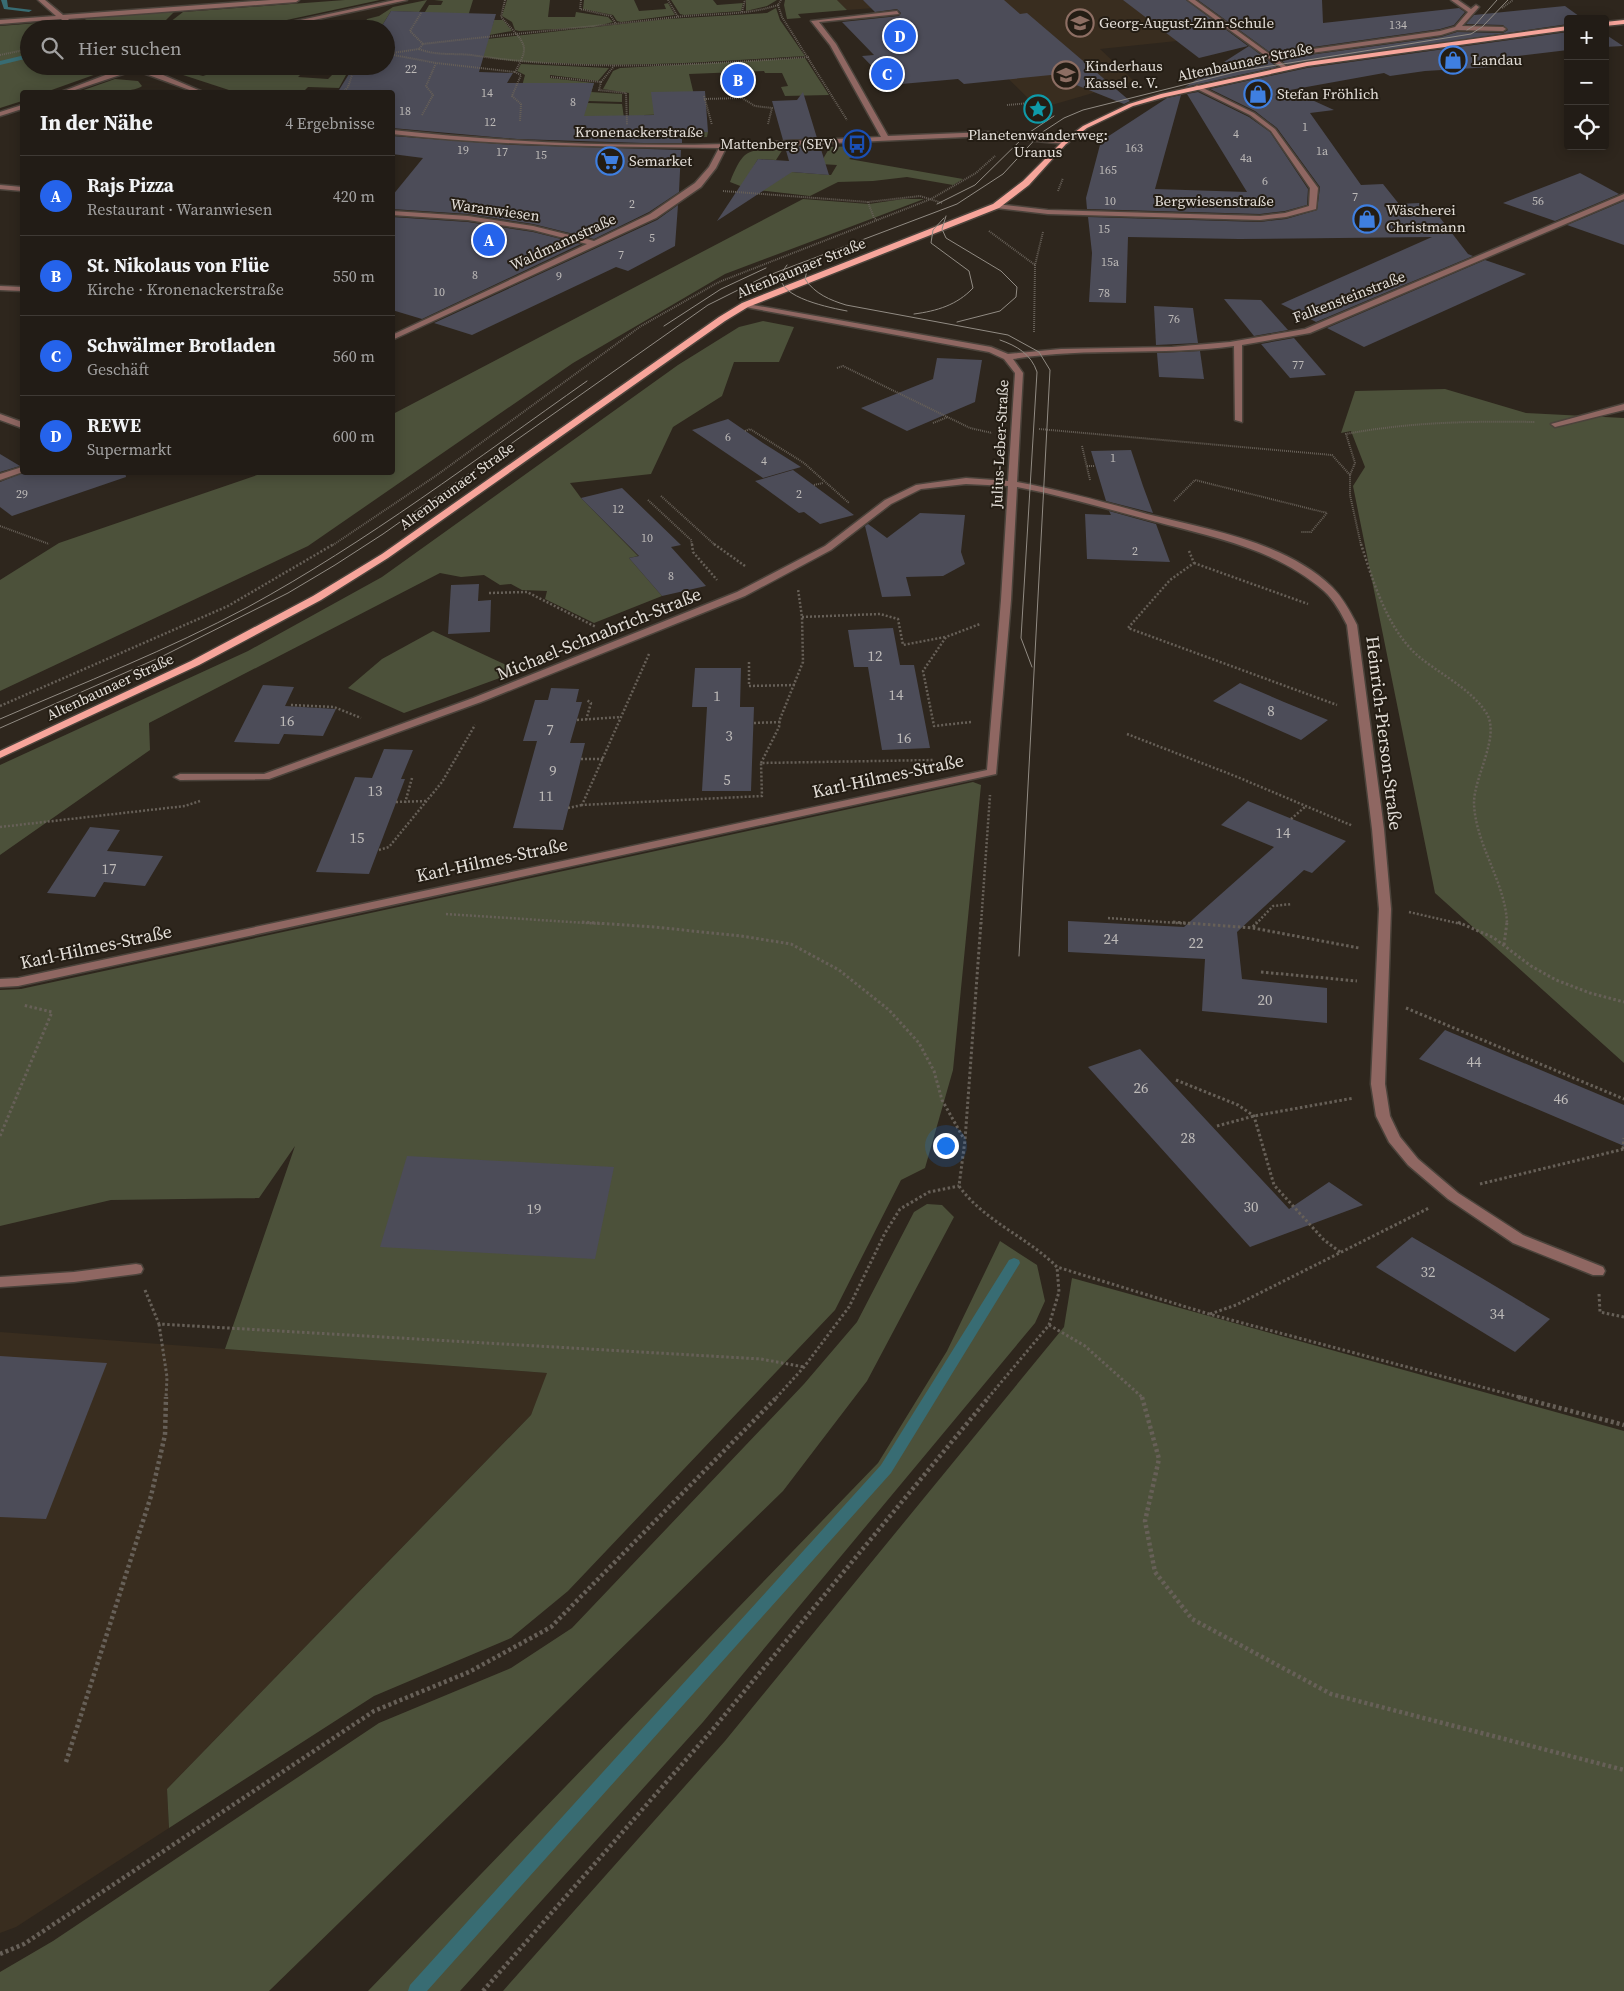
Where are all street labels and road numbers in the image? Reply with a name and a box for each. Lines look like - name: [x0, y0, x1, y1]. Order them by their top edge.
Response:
- street label: Altenbaunaer Straße: [1175, 37, 1315, 86]
- street label: Kronenackerstraße: [575, 121, 704, 142]
- street label: Bergwiesenstraße: [1154, 190, 1274, 211]
- street label: Waranwiesen: [449, 193, 541, 226]
- street label: Waldmannstraße: [506, 208, 620, 275]
- street label: Altenbaunaer Straße: [733, 232, 869, 303]
- street label: Falkensteinstraße: [1289, 265, 1409, 328]
- street label: Julius-Leber-Straße: [986, 379, 1013, 510]
- street label: Altenbaunaer Straße: [395, 436, 519, 535]
- street label: Michael-Schnabrich-Straße: [493, 581, 705, 686]
- street label: Heinrich-Pierson-Straße: [1360, 634, 1409, 832]
- street label: Altenbaunaer Straße: [43, 648, 177, 725]
- street label: Karl-Hilmes-Straße: [810, 747, 966, 804]
- street label: Karl-Hilmes-Straße: [414, 831, 570, 888]
- street label: Karl-Hilmes-Straße: [18, 918, 174, 975]

